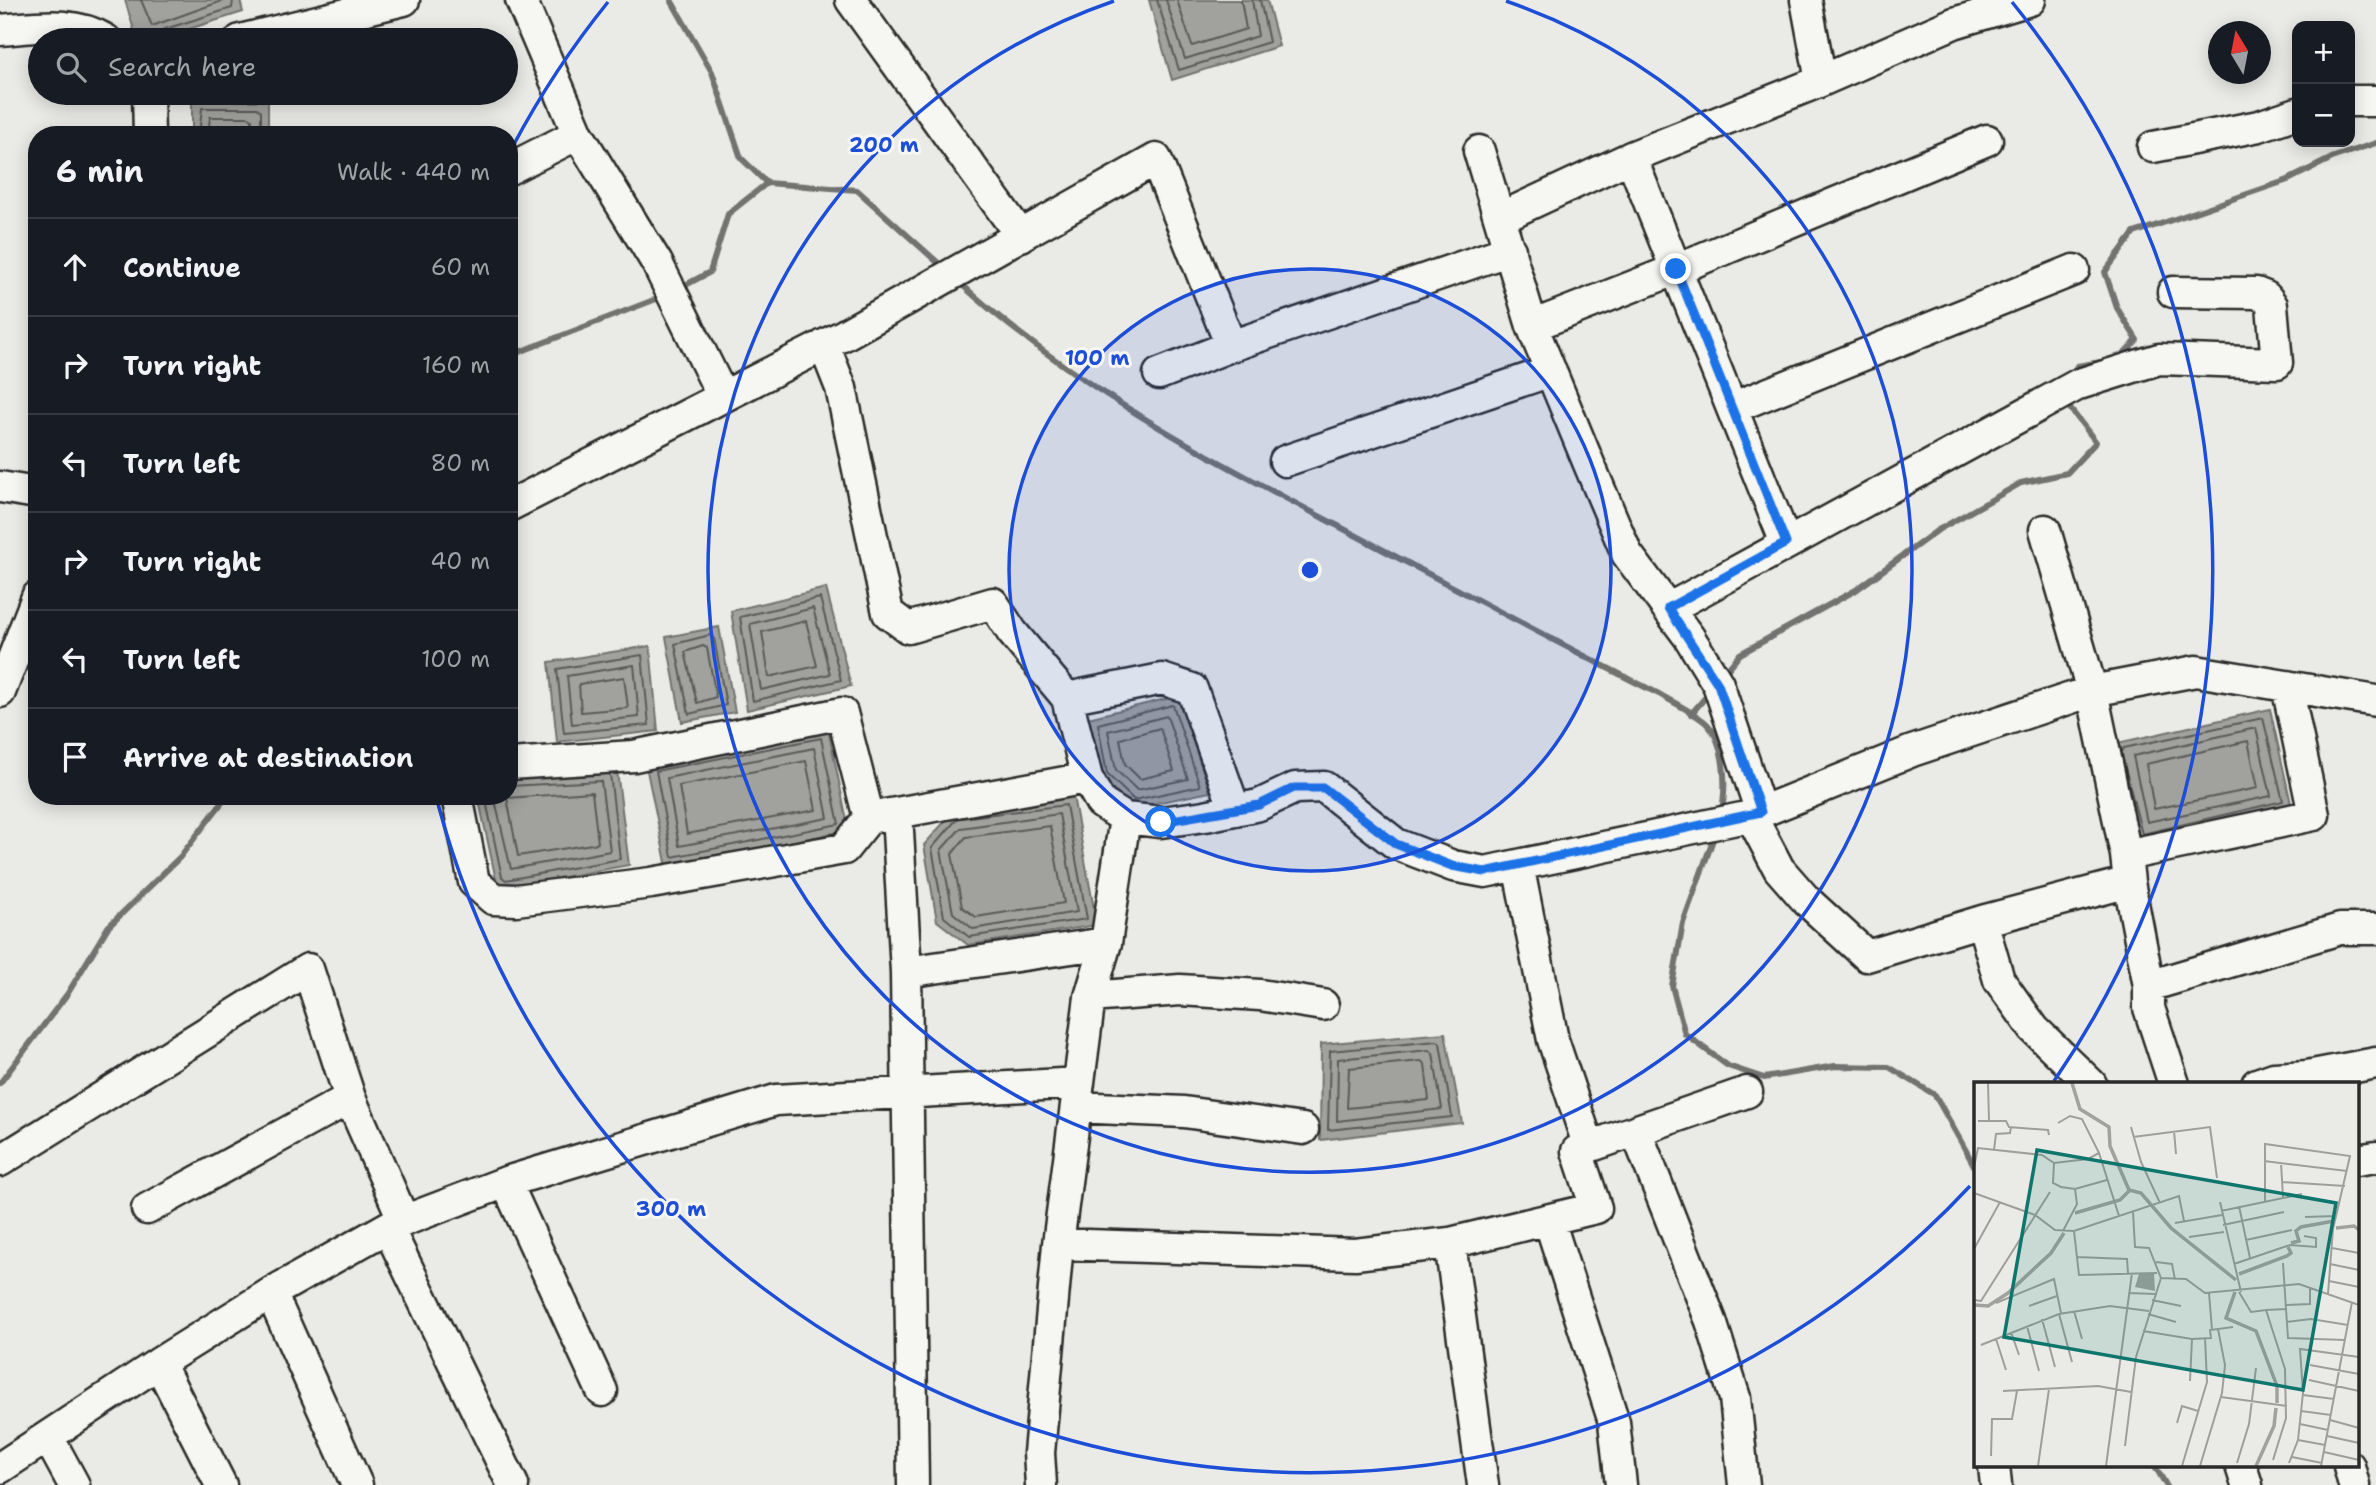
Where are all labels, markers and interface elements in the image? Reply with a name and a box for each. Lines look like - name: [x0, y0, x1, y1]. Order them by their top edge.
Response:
- north arrow: [2208, 21, 2271, 84]
- map controls: [2292, 21, 2355, 147]
- button: +: [2292, 21, 2355, 84]
- search box: [28, 28, 518, 105]
- icon: search: [52, 48, 90, 86]
- text: Search here: [108, 49, 257, 84]
- button: −: [2292, 84, 2355, 147]
- text: 200 m: [849, 131, 919, 159]
- text: 6 min: [56, 151, 143, 192]
- text: Walk · 440 m: [337, 157, 490, 187]
- icon: ahead: [56, 248, 94, 286]
- text: Continue: [123, 250, 241, 285]
- text: 60 m: [431, 252, 490, 282]
- route end: [1660, 253, 1691, 284]
- text: 100 m: [1065, 344, 1129, 372]
- icon: right: [56, 346, 94, 384]
- text: Turn right: [123, 348, 261, 383]
- text: 160 m: [422, 350, 490, 380]
- icon: left: [56, 444, 94, 482]
- text: Turn left: [123, 446, 240, 481]
- text: 80 m: [431, 448, 490, 478]
- icon: right: [56, 542, 94, 580]
- text: Turn right: [123, 544, 261, 579]
- text: 40 m: [430, 546, 490, 576]
- centre of rings: [1298, 558, 1322, 582]
- icon: left: [56, 640, 94, 678]
- text: Turn left: [123, 642, 240, 677]
- text: 100 m: [421, 644, 490, 674]
- icon: arrive: [56, 738, 94, 776]
- text: Arrive at destination: [123, 740, 413, 775]
- route start: [1145, 806, 1176, 837]
- inset map: [1974, 1082, 2358, 1468]
- text: 300 m: [636, 1195, 706, 1223]

